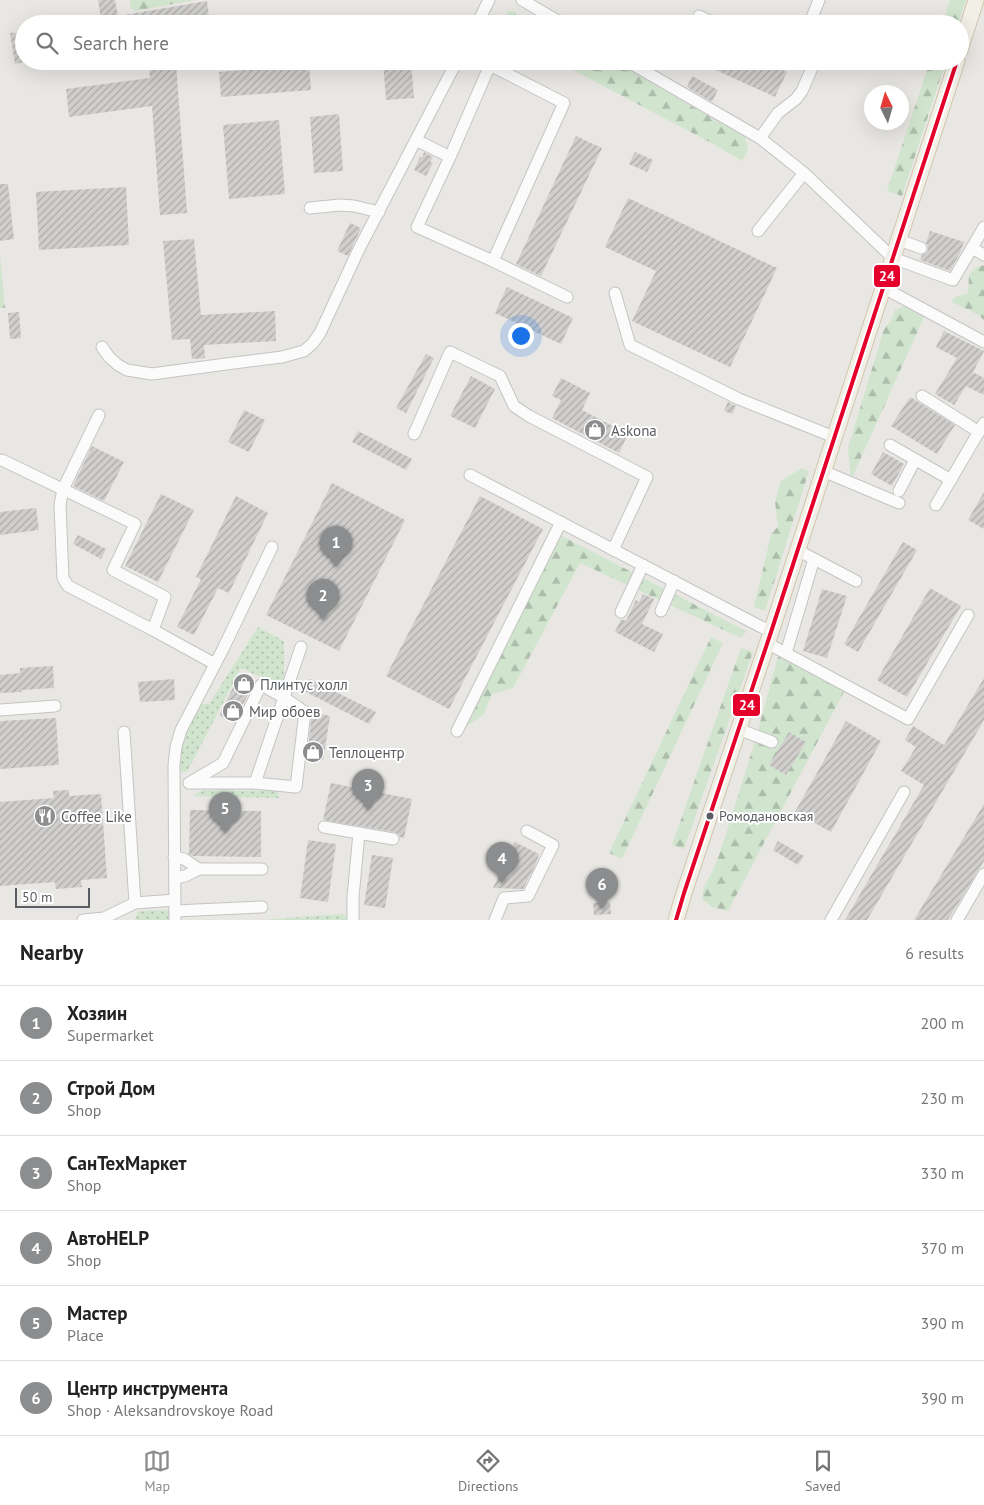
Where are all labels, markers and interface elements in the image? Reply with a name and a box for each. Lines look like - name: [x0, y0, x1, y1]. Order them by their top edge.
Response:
- search box: [15, 15, 969, 70]
- icon: search: [33, 29, 61, 57]
- text: Search here: [73, 31, 169, 55]
- north arrow: [864, 85, 909, 130]
- line badge: 24: [873, 264, 901, 288]
- text: 24: [879, 267, 895, 285]
- your location: [508, 323, 534, 349]
- shop icon: Askona: [583, 418, 607, 442]
- place label: Askona: [611, 421, 657, 440]
- pin: 1: [320, 526, 352, 567]
- pin: 2: [307, 579, 339, 620]
- shop icon: Плинтус холл: [232, 672, 256, 696]
- place label: Плинтус холл: [260, 675, 348, 694]
- line badge: 24: [732, 693, 761, 717]
- text: 24: [739, 696, 755, 714]
- shop icon: Мир обоев: [221, 699, 245, 723]
- place label: Мир обоев: [249, 702, 320, 721]
- shop icon: Теплоцентр: [301, 740, 325, 764]
- place label: Теплоцентр: [329, 743, 405, 762]
- pin: 3: [352, 769, 384, 810]
- pin: 5: [209, 792, 241, 833]
- restaurant icon: Coffee Like: [33, 804, 57, 828]
- place label: Coffee Like: [61, 807, 132, 826]
- place label: Ромодановская: [719, 807, 813, 825]
- marker: Ромодановская: [705, 811, 715, 821]
- pin: 4: [486, 842, 518, 883]
- pin: 6: [586, 868, 618, 909]
- scale bar: [15, 885, 90, 908]
- text: 50 m: [22, 888, 52, 906]
- text: Nearby: [20, 939, 83, 966]
- text: 6 results: [905, 943, 964, 963]
- text: Хозяин: [67, 1001, 127, 1025]
- text: 1: [31, 1013, 41, 1033]
- text: 200 m: [921, 1013, 964, 1033]
- text: Supermarket: [67, 1025, 154, 1045]
- text: Строй Дом: [67, 1076, 155, 1100]
- text: 2: [31, 1088, 41, 1108]
- text: 230 m: [921, 1088, 964, 1108]
- text: Shop: [67, 1100, 101, 1120]
- text: СанТехМаркет: [67, 1151, 187, 1175]
- text: 3: [31, 1163, 41, 1183]
- text: 330 m: [921, 1163, 964, 1183]
- text: Shop: [67, 1175, 101, 1195]
- text: АвтоHELP: [67, 1226, 149, 1250]
- text: 4: [31, 1238, 41, 1258]
- text: 370 m: [921, 1238, 964, 1258]
- text: Shop: [67, 1250, 101, 1270]
- text: Мастер: [67, 1301, 127, 1325]
- text: 5: [31, 1313, 41, 1333]
- text: 390 m: [921, 1313, 964, 1333]
- text: Place: [67, 1325, 104, 1345]
- text: Центр инструмента: [67, 1376, 228, 1400]
- text: 6: [31, 1388, 41, 1408]
- text: 390 m: [921, 1388, 964, 1408]
- text: Shop · Aleksandrovskoye Road: [67, 1400, 273, 1420]
- tab: Map: [143, 1447, 171, 1495]
- tab: Directions: [458, 1447, 518, 1495]
- tab: Saved: [805, 1447, 841, 1495]

